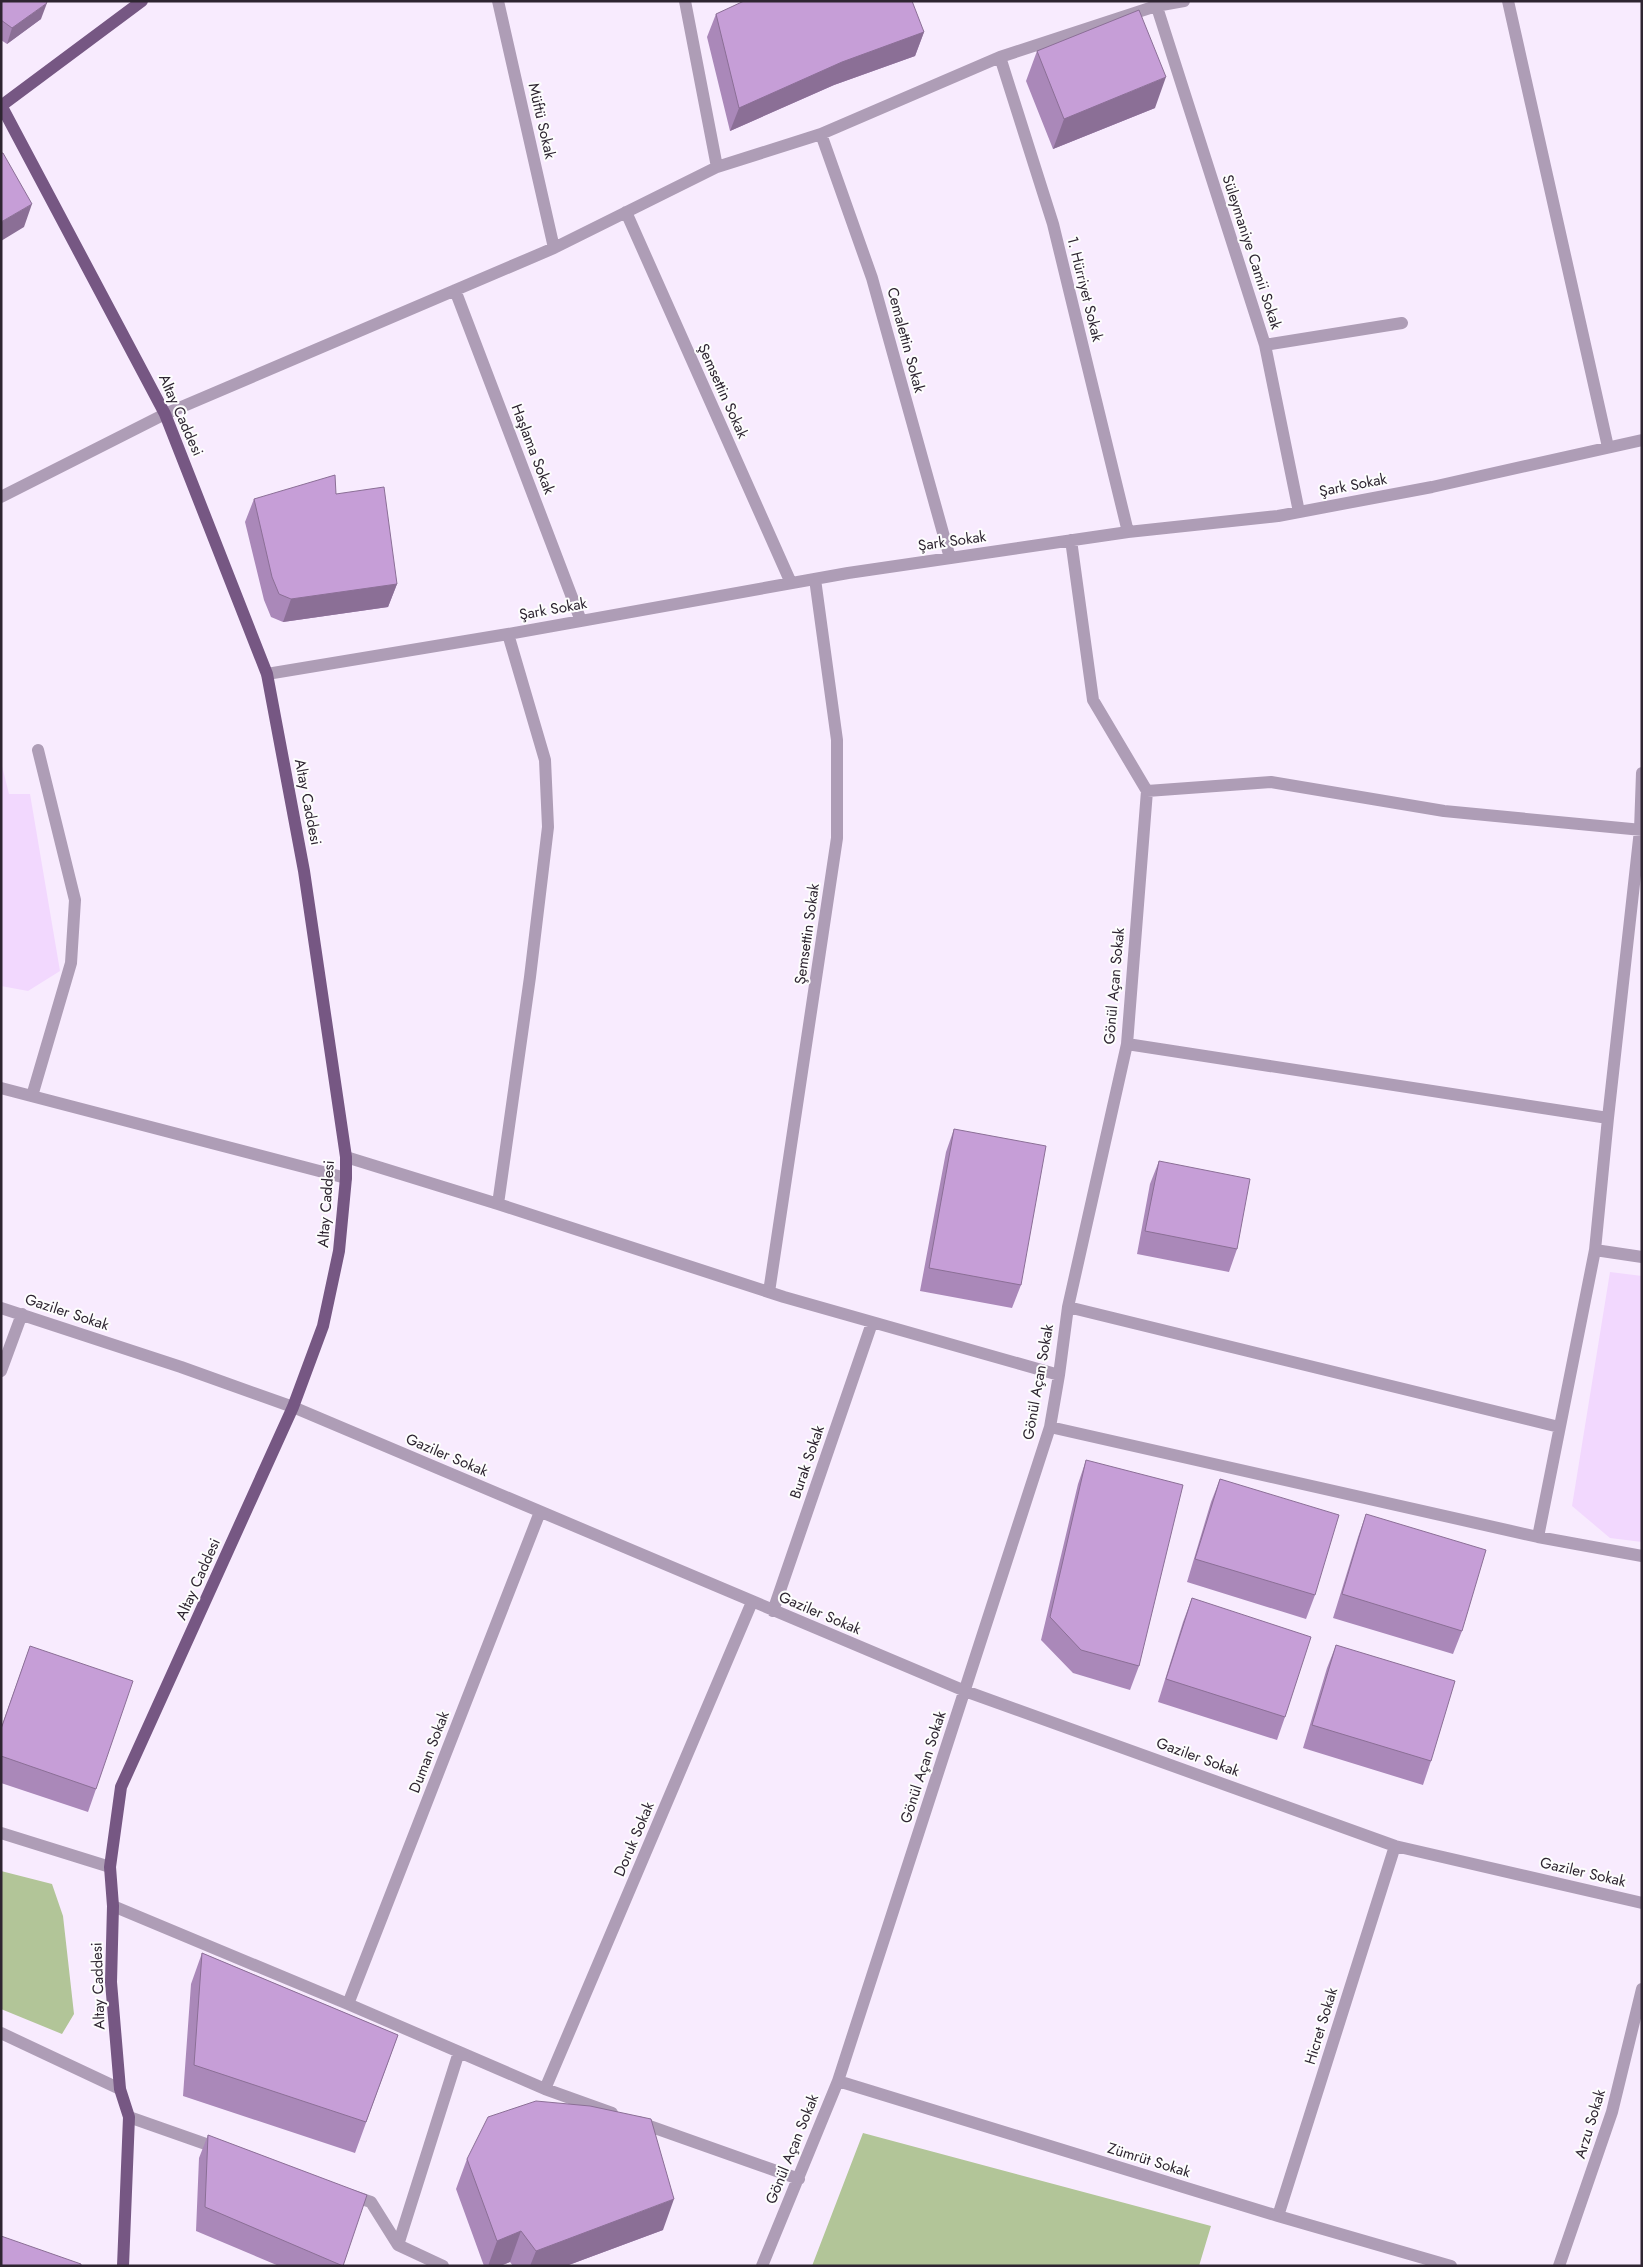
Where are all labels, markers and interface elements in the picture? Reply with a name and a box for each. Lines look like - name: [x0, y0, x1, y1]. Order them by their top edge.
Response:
- street label: Müftü Sokak: [523, 81, 561, 161]
- street label: Süleymaniye Camii Sokak: [1217, 172, 1287, 332]
- street label: 1. Hürriyet Sokak: [1061, 234, 1109, 344]
- street label: Cemalettin Sokak: [881, 285, 931, 396]
- street label: Şemsettin Sokak: [692, 340, 754, 442]
- street label: Altay Caddesi: [153, 371, 209, 459]
- street label: Haşlama Sokak: [506, 401, 560, 498]
- street label: Şark Sokak: [1317, 468, 1389, 502]
- street label: Şark Sokak: [917, 525, 988, 557]
- street label: Şark Sokak: [517, 592, 589, 626]
- street label: Altay Caddesi: [289, 757, 327, 847]
- street label: Şemsettin Sokak: [789, 882, 825, 986]
- street label: Gönül Açan Sokak: [1098, 926, 1130, 1045]
- street label: Altay Caddesi: [312, 1160, 340, 1248]
- street label: Gaziler Sokak: [22, 1288, 112, 1336]
- street label: Gönül Açan Sokak: [1017, 1322, 1059, 1442]
- street label: Burak Sokak: [784, 1422, 830, 1502]
- street label: Gaziler Sokak: [403, 1428, 492, 1482]
- street label: Altay Caddesi: [170, 1535, 226, 1623]
- street label: Gaziler Sokak: [776, 1586, 865, 1640]
- street label: Duman Sokak: [403, 1707, 455, 1796]
- street label: Gönül Açan Sokak: [894, 1708, 952, 1826]
- street label: Gaziler Sokak: [1153, 1732, 1243, 1782]
- street label: Doruk Sokak: [608, 1798, 660, 1880]
- street label: Gaziler Sokak: [1538, 1851, 1628, 1893]
- street label: Altay Caddesi: [85, 1942, 111, 2030]
- street label: Hicret Sokak: [1299, 1984, 1343, 2067]
- street label: Arzu Sokak: [1569, 2086, 1611, 2161]
- street label: Gönül Açan Sokak: [760, 2090, 824, 2207]
- street label: Zümrüt Sokak: [1105, 2137, 1194, 2183]

